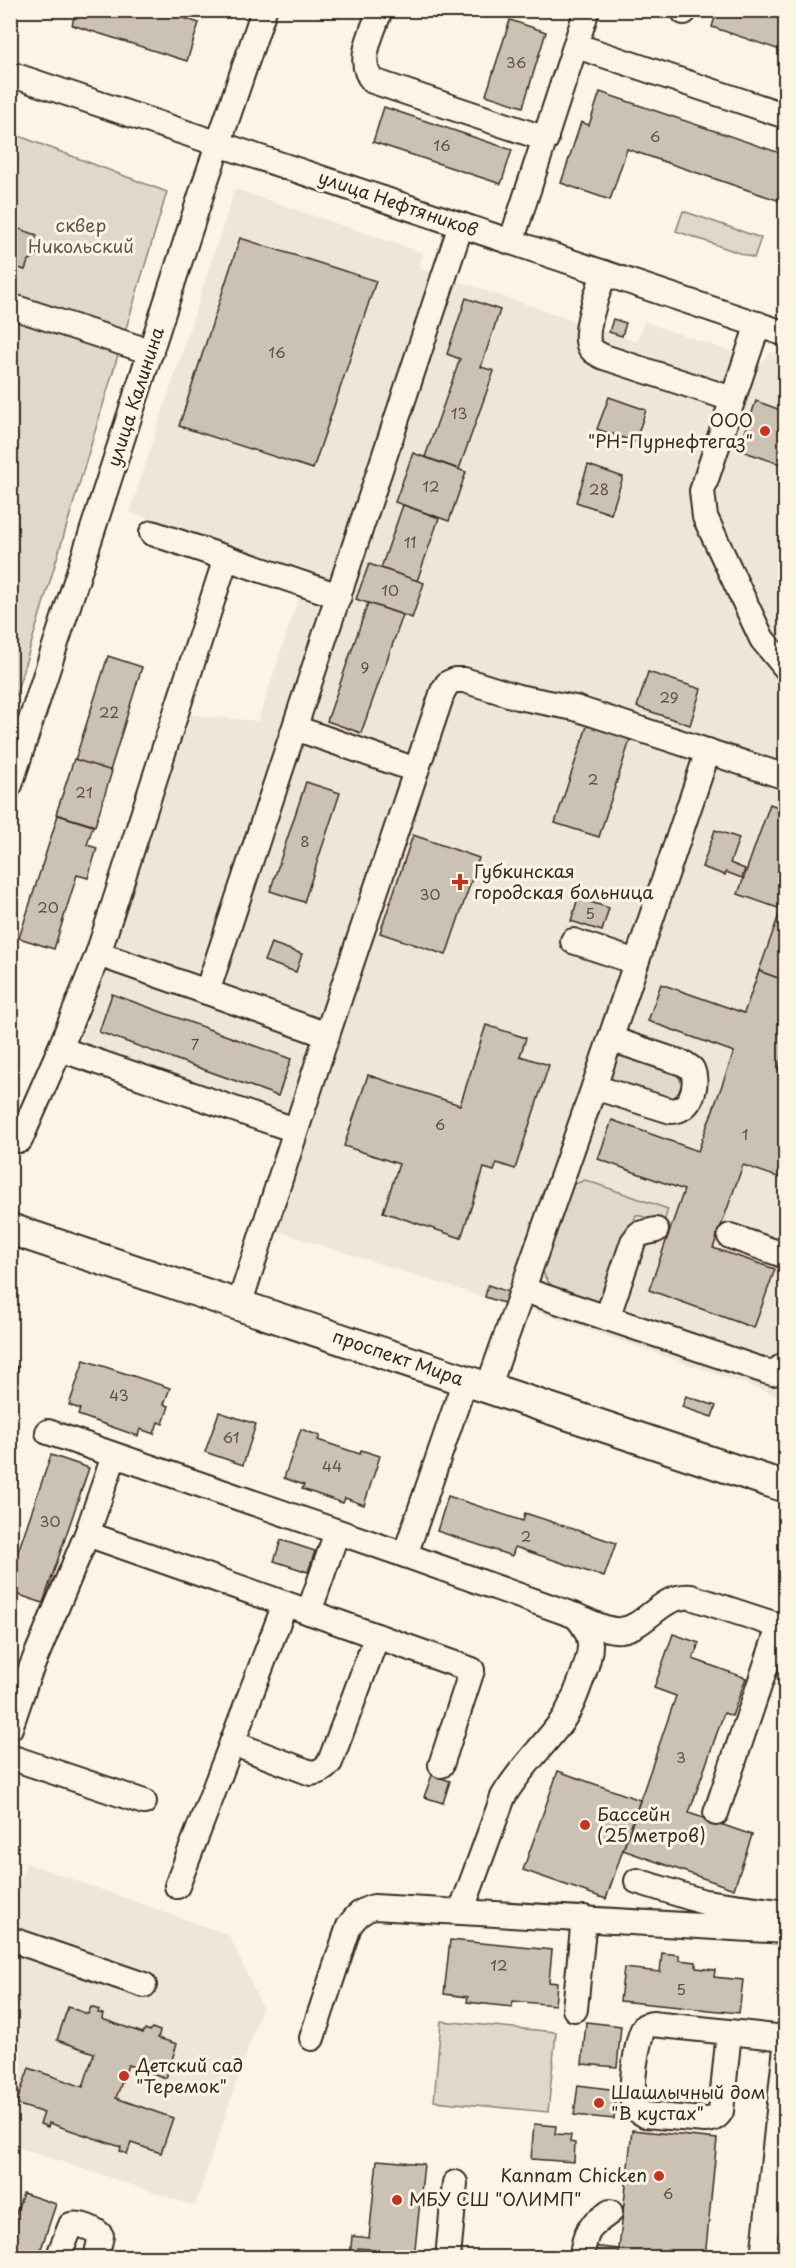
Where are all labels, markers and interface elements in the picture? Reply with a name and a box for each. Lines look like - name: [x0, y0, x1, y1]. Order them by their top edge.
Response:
- house number: 36: [506, 50, 526, 73]
- house number: 6: [650, 124, 660, 147]
- house number: 16: [433, 133, 451, 156]
- street label: улица Нефтяников: [315, 163, 482, 243]
- park label: сквер Никольский: [28, 211, 134, 259]
- street label: улица Калинина: [99, 323, 170, 470]
- house number: 16: [268, 340, 286, 363]
- house number: 13: [451, 401, 467, 424]
- place label: ООО "РН-Пурнефтегаз": [588, 406, 753, 454]
- marker: ООО "РН-Пурнефтегаз": [758, 424, 772, 438]
- house number: 12: [422, 474, 440, 497]
- house number: 28: [589, 477, 609, 500]
- house number: 11: [404, 530, 416, 553]
- house number: 10: [381, 578, 399, 601]
- house number: 9: [361, 655, 369, 678]
- house number: 29: [659, 685, 679, 708]
- house number: 22: [99, 700, 119, 723]
- house number: 2: [588, 767, 598, 790]
- house number: 21: [75, 780, 93, 803]
- house number: 8: [300, 829, 310, 852]
- place label: Губкинская городская больница: [474, 857, 654, 905]
- marker: Губкинская городская больница: [451, 873, 469, 891]
- house number: 30: [420, 882, 440, 905]
- house number: 20: [37, 895, 59, 918]
- house number: 5: [585, 901, 595, 924]
- house number: 7: [191, 1032, 200, 1055]
- house number: 6: [435, 1112, 445, 1135]
- house number: 1: [742, 1122, 748, 1145]
- street label: проспект Мира: [329, 1322, 468, 1392]
- house number: 43: [109, 1383, 129, 1406]
- house number: 61: [223, 1425, 239, 1448]
- house number: 44: [322, 1454, 342, 1477]
- house number: 30: [40, 1509, 60, 1532]
- house number: 2: [521, 1524, 531, 1547]
- house number: 3: [676, 1745, 686, 1768]
- place label: Бассейн (25 метров): [597, 1800, 706, 1848]
- marker: Бассейн (25 метров): [578, 1818, 592, 1832]
- house number: 12: [490, 1953, 508, 1976]
- house number: 5: [676, 1977, 686, 2000]
- place label: Детский сад "Теремок": [135, 2051, 243, 2099]
- marker: Детский сад "Теремок": [117, 2069, 131, 2083]
- place label: Шашлычный дом "В кустах": [611, 2078, 766, 2126]
- marker: Шашлычный дом "В кустах": [592, 2096, 606, 2110]
- place label: Kannam Chicken: [500, 2161, 647, 2188]
- marker: Kannam Chicken: [652, 2169, 666, 2183]
- house number: 6: [663, 2181, 673, 2204]
- place label: МБУ СШ "ОЛИМП": [409, 2185, 582, 2212]
- marker: МБУ СШ "ОЛИМП": [390, 2193, 404, 2207]

